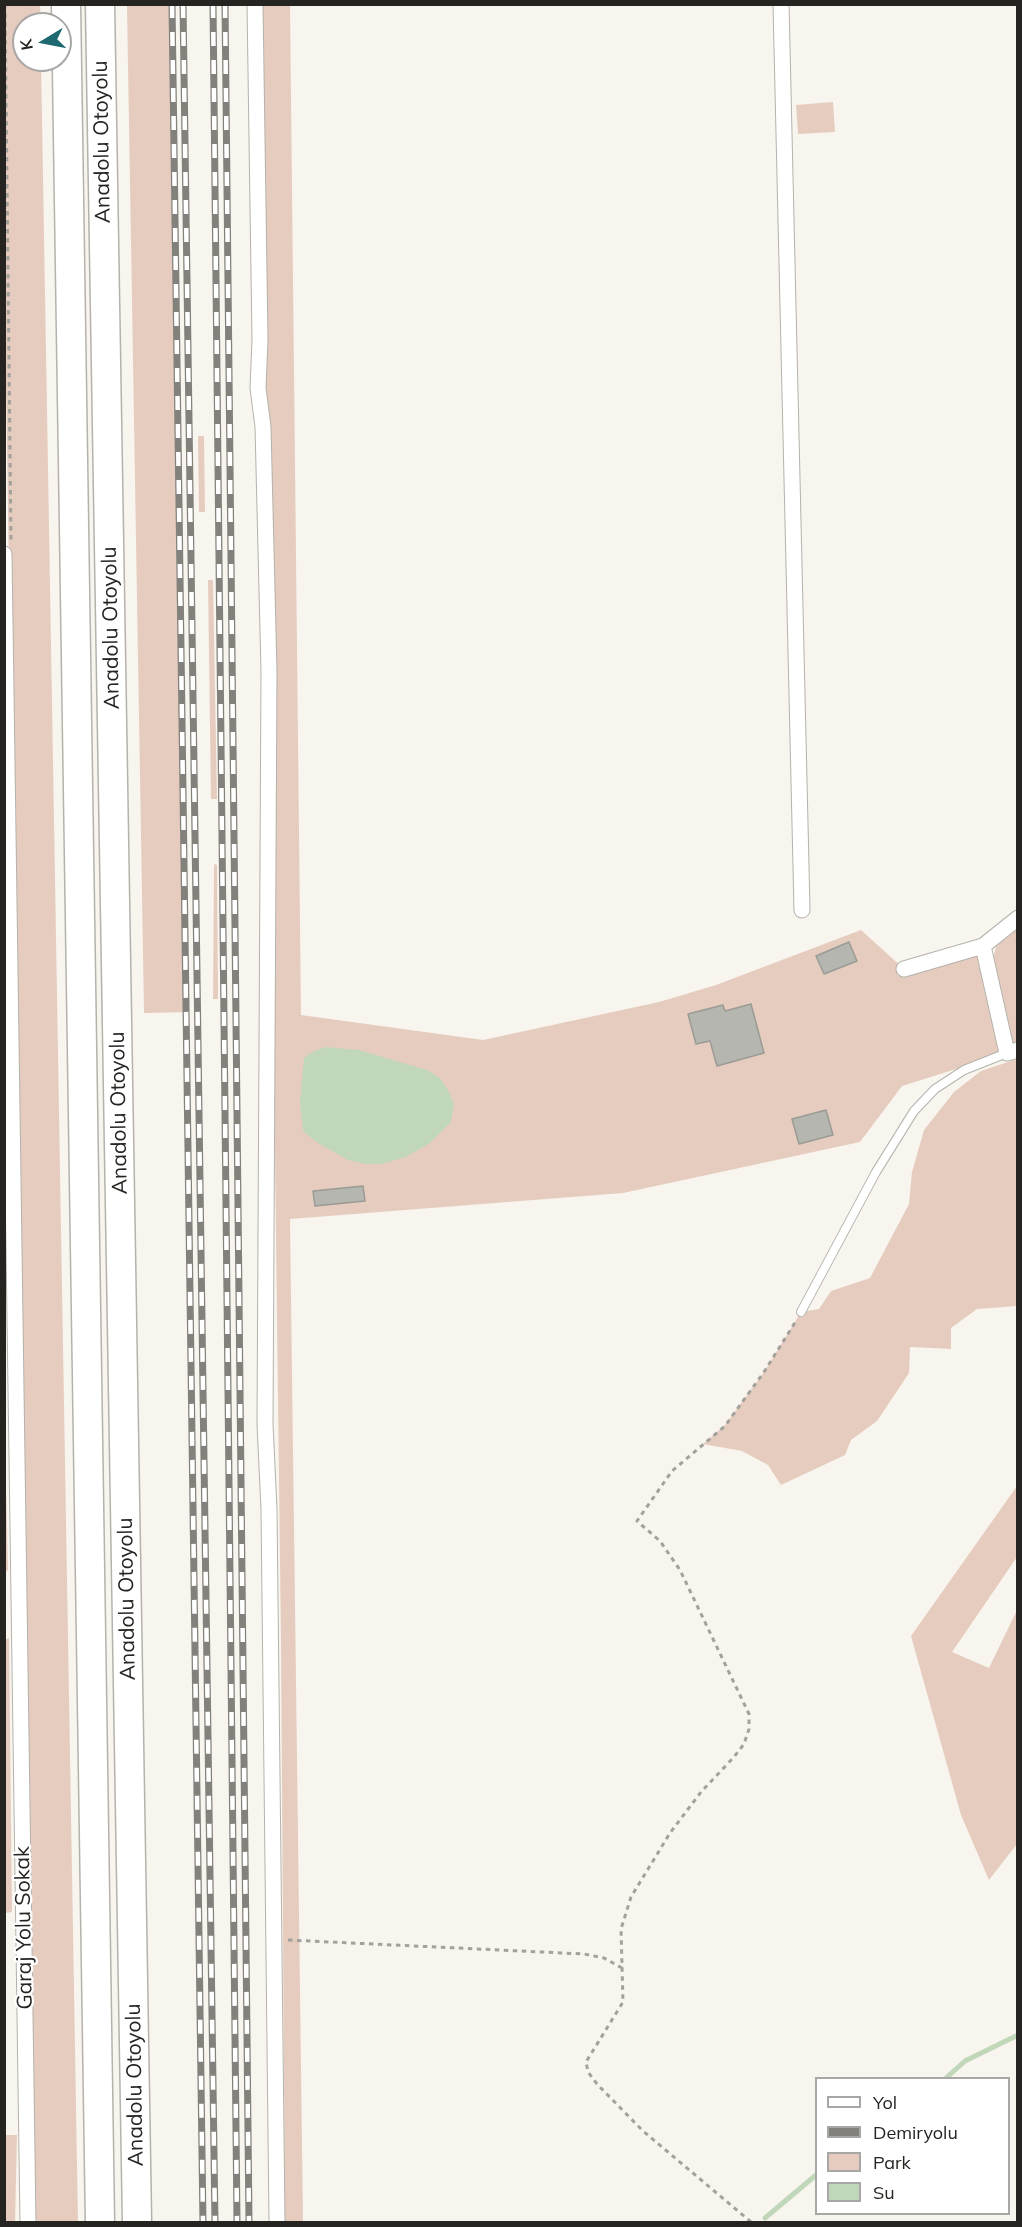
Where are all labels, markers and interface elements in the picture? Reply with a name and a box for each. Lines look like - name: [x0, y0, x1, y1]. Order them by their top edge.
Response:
- north arrow: [12, 12, 72, 72]
- text: K: [15, 38, 37, 52]
- street label: Anadolu Otoyolu: [88, 60, 116, 224]
- street label: Anadolu Otoyolu: [97, 546, 125, 710]
- street label: Anadolu Otoyolu: [105, 1031, 133, 1195]
- street label: Anadolu Otoyolu: [113, 1517, 141, 1681]
- street label: Garaj Yolu Sokak: [10, 1846, 38, 2010]
- street label: Anadolu Otoyolu: [121, 2003, 149, 2167]
- legend: [815, 2077, 1010, 2215]
- text: Yol: [873, 2091, 897, 2114]
- text: Demiryolu: [873, 2121, 958, 2144]
- text: Park: [873, 2151, 911, 2174]
- text: Su: [873, 2181, 895, 2204]

